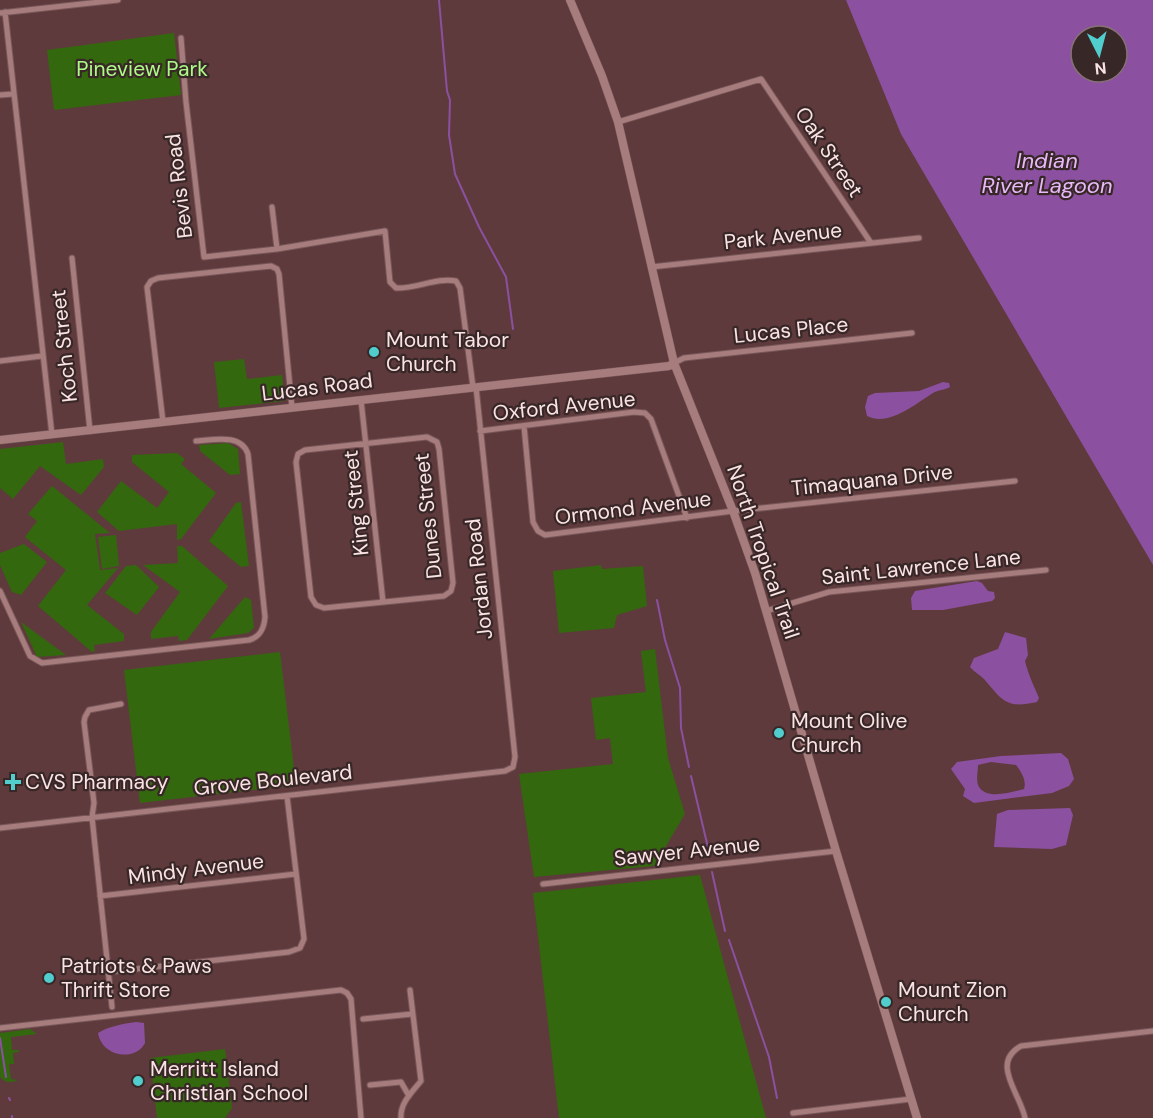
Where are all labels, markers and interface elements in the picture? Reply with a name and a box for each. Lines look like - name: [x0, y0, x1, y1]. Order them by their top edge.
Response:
- north arrow: [1069, 24, 1129, 84]
- park label: Pineview Park: [76, 55, 208, 83]
- text: N: [1094, 57, 1107, 79]
- street label: Oak Street: [788, 101, 870, 203]
- street label: Bevis Road: [159, 132, 199, 240]
- water label: Indian River Lagoon: [981, 146, 1113, 200]
- street label: Park Avenue: [723, 216, 843, 256]
- street label: Koch Street: [44, 288, 84, 404]
- street label: Lucas Place: [732, 310, 850, 350]
- place label: Mount Tabor Church: [386, 326, 509, 378]
- marker: Mount Tabor Church: [367, 345, 381, 359]
- street label: Lucas Road: [260, 366, 374, 408]
- street label: Oxford Avenue: [491, 385, 637, 427]
- street label: King Street: [337, 449, 375, 557]
- street label: Dunes Street: [407, 452, 449, 580]
- street label: Timaquana Drive: [790, 458, 954, 502]
- street label: North Tropical Trail: [720, 461, 806, 643]
- street label: Ormond Avenue: [553, 485, 713, 531]
- street label: Jordan Road: [459, 517, 499, 641]
- street label: Saint Lawrence Lane: [820, 543, 1022, 591]
- place label: Mount Olive Church: [791, 707, 908, 759]
- marker: Mount Olive Church: [772, 726, 786, 740]
- street label: Grove Boulevard: [192, 758, 354, 802]
- place label: CVS Pharmacy: [25, 768, 169, 796]
- marker: CVS Pharmacy: [6, 775, 20, 789]
- street label: Sawyer Avenue: [613, 829, 762, 873]
- street label: Mindy Avenue: [127, 847, 266, 891]
- place label: Patriots & Paws Thrift Store: [61, 952, 212, 1004]
- marker: Patriots & Paws Thrift Store: [42, 971, 56, 985]
- place label: Mount Zion Church: [898, 976, 1007, 1028]
- marker: Mount Zion Church: [879, 995, 893, 1009]
- place label: Merritt Island Christian School: [150, 1055, 308, 1107]
- marker: Merritt Island Christian School: [131, 1074, 145, 1088]

